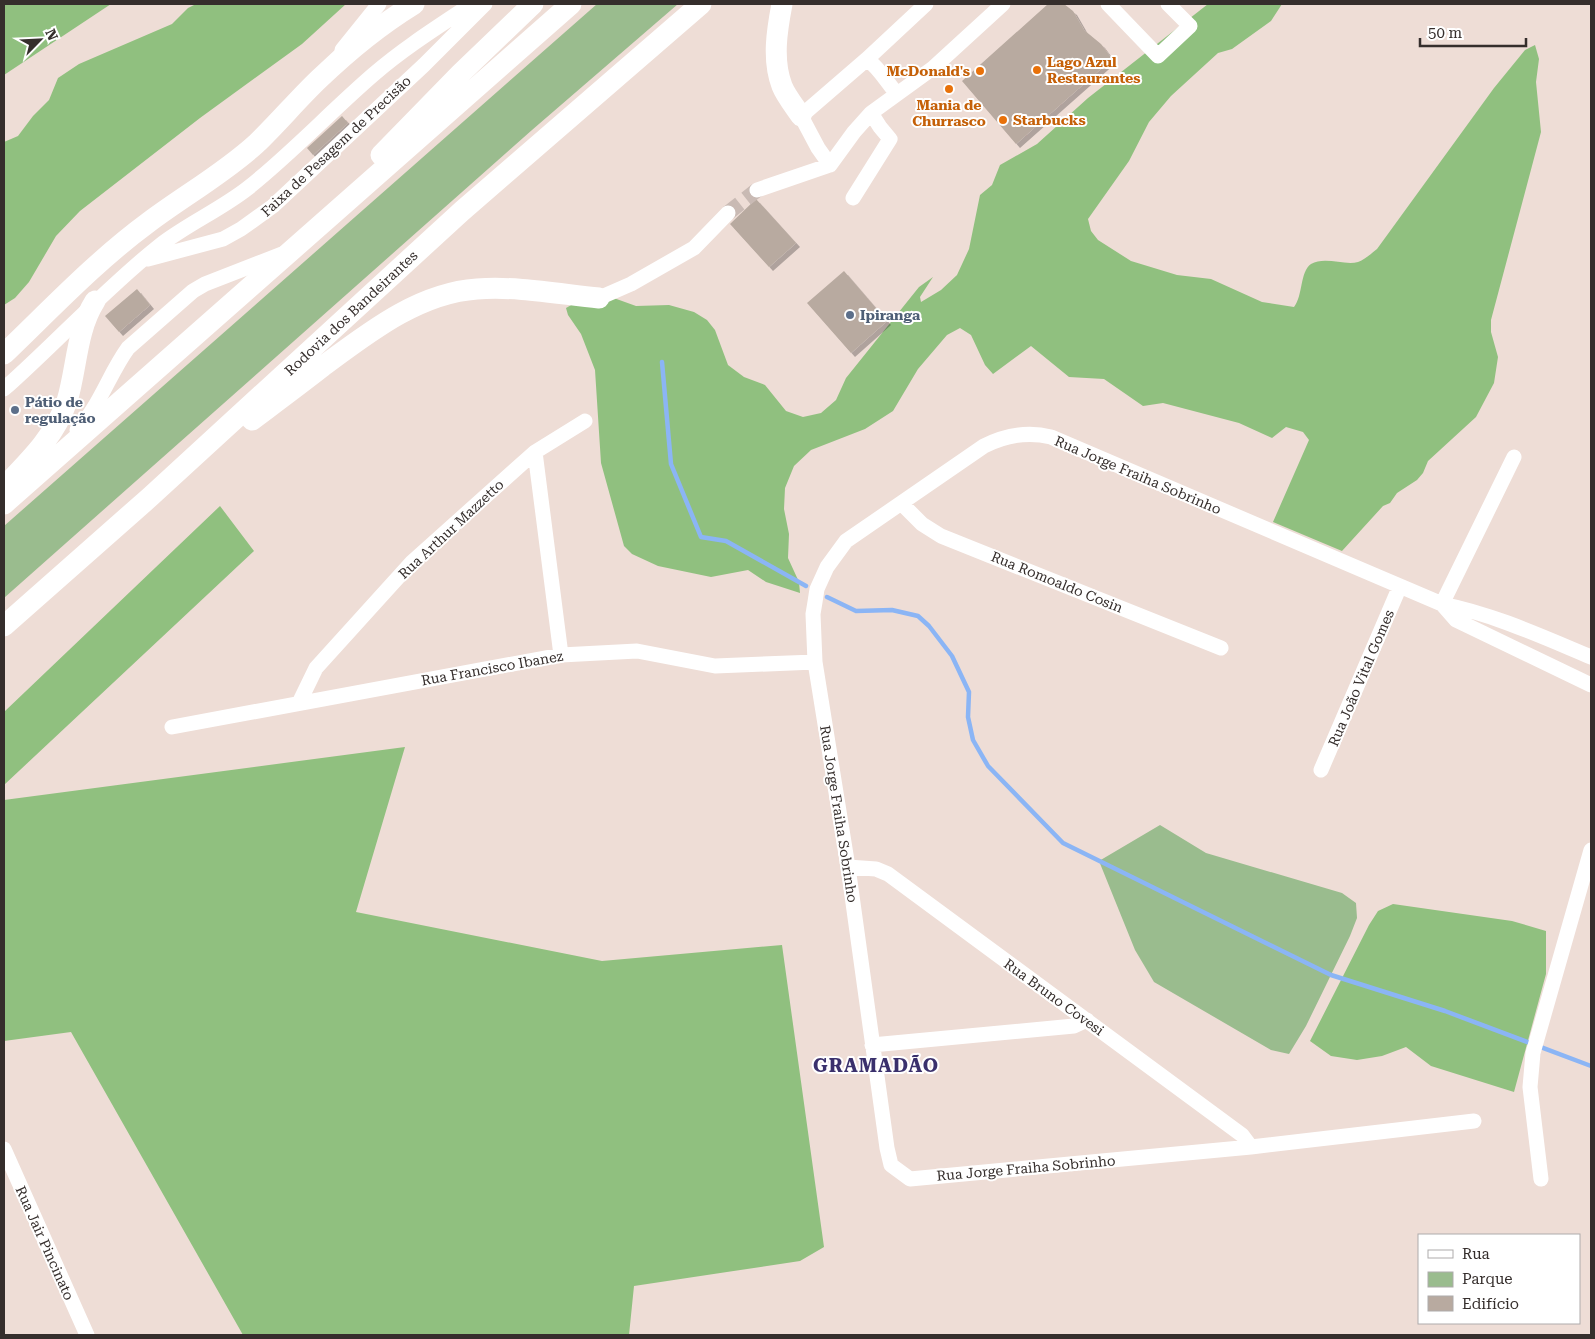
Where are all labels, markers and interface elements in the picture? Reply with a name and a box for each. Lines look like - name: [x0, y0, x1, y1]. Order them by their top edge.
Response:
- north arrow: [15, 15, 65, 65]
- scale bar: [1420, 15, 1526, 47]
- text: 50 m: [1428, 24, 1463, 42]
- text: N: [42, 27, 61, 43]
- place label: Lago Azul Restaurantes: [1047, 54, 1140, 86]
- place label: McDonald's: [887, 63, 970, 79]
- marker: Lago Azul Restaurantes: [1031, 64, 1043, 76]
- marker: McDonald's: [974, 65, 986, 77]
- street label: Faixa de Pesagem de Precisão: [258, 72, 414, 220]
- marker: Mania de Churrasco: [943, 83, 955, 95]
- place label: Mania de Churrasco: [912, 97, 986, 129]
- place label: Starbucks: [1013, 112, 1086, 128]
- marker: Starbucks: [997, 114, 1009, 126]
- street label: Rodovia dos Bandeirantes: [281, 247, 421, 379]
- place label: Ipiranga: [860, 307, 921, 323]
- marker: Ipiranga: [844, 309, 856, 321]
- place label: Pátio de regulação: [25, 394, 95, 426]
- marker: Pátio de regulação: [9, 404, 21, 416]
- street label: Rua Jorge Fraiha Sobrinho: [1052, 433, 1224, 517]
- street label: Rua Arthur Mazzetto: [395, 476, 507, 582]
- street label: Rua Romoaldo Cosin: [989, 548, 1125, 616]
- street label: Rua João Vital Gomes: [1325, 607, 1397, 749]
- street label: Rua Francisco Ibanez: [420, 648, 565, 688]
- street label: Rua Jorge Fraiha Sobrinho: [817, 724, 861, 904]
- street label: Rua Bruno Covesi: [1001, 955, 1107, 1039]
- district label: GRAMADÃO: [813, 1054, 939, 1077]
- street label: Rua Jorge Fraiha Sobrinho: [936, 1152, 1116, 1184]
- street label: Rua Jair Pincinato: [13, 1183, 77, 1303]
- legend: [1418, 1234, 1580, 1324]
- text: Rua: [1462, 1245, 1490, 1263]
- text: Parque: [1462, 1270, 1513, 1288]
- text: Edifício: [1462, 1295, 1519, 1313]

